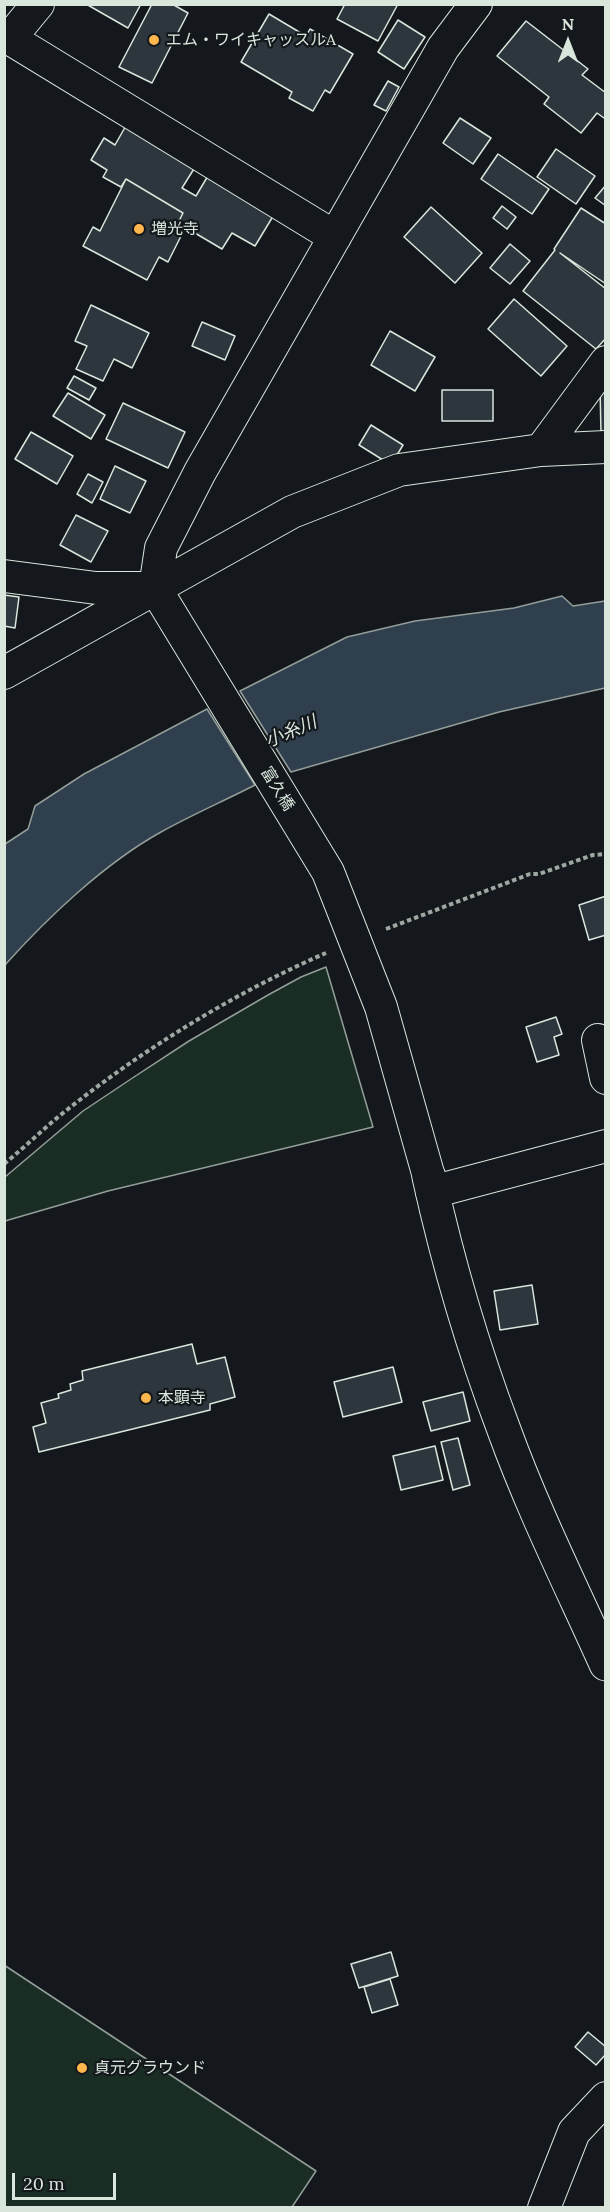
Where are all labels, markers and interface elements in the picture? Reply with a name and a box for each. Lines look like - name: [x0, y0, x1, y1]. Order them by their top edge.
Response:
- north arrow: [538, 12, 598, 72]
- text: N: [562, 14, 574, 34]
- place label: エム・ワイキャッスルA: [166, 30, 336, 50]
- marker: エム・ワイキャッスルA: [147, 33, 161, 47]
- place label: 増光寺: [151, 219, 199, 239]
- marker: 増光寺: [132, 222, 146, 236]
- water label: 小糸川: [262, 712, 320, 752]
- street label: 富久橋: [256, 764, 298, 814]
- place label: 本顕寺: [158, 1388, 206, 1408]
- marker: 本顕寺: [139, 1391, 153, 1405]
- place label: 貞元グラウンド: [94, 2058, 206, 2078]
- marker: 貞元グラウンド: [75, 2061, 89, 2075]
- scale bar: [15, 2161, 118, 2199]
- text: 20 m: [23, 2172, 65, 2195]

